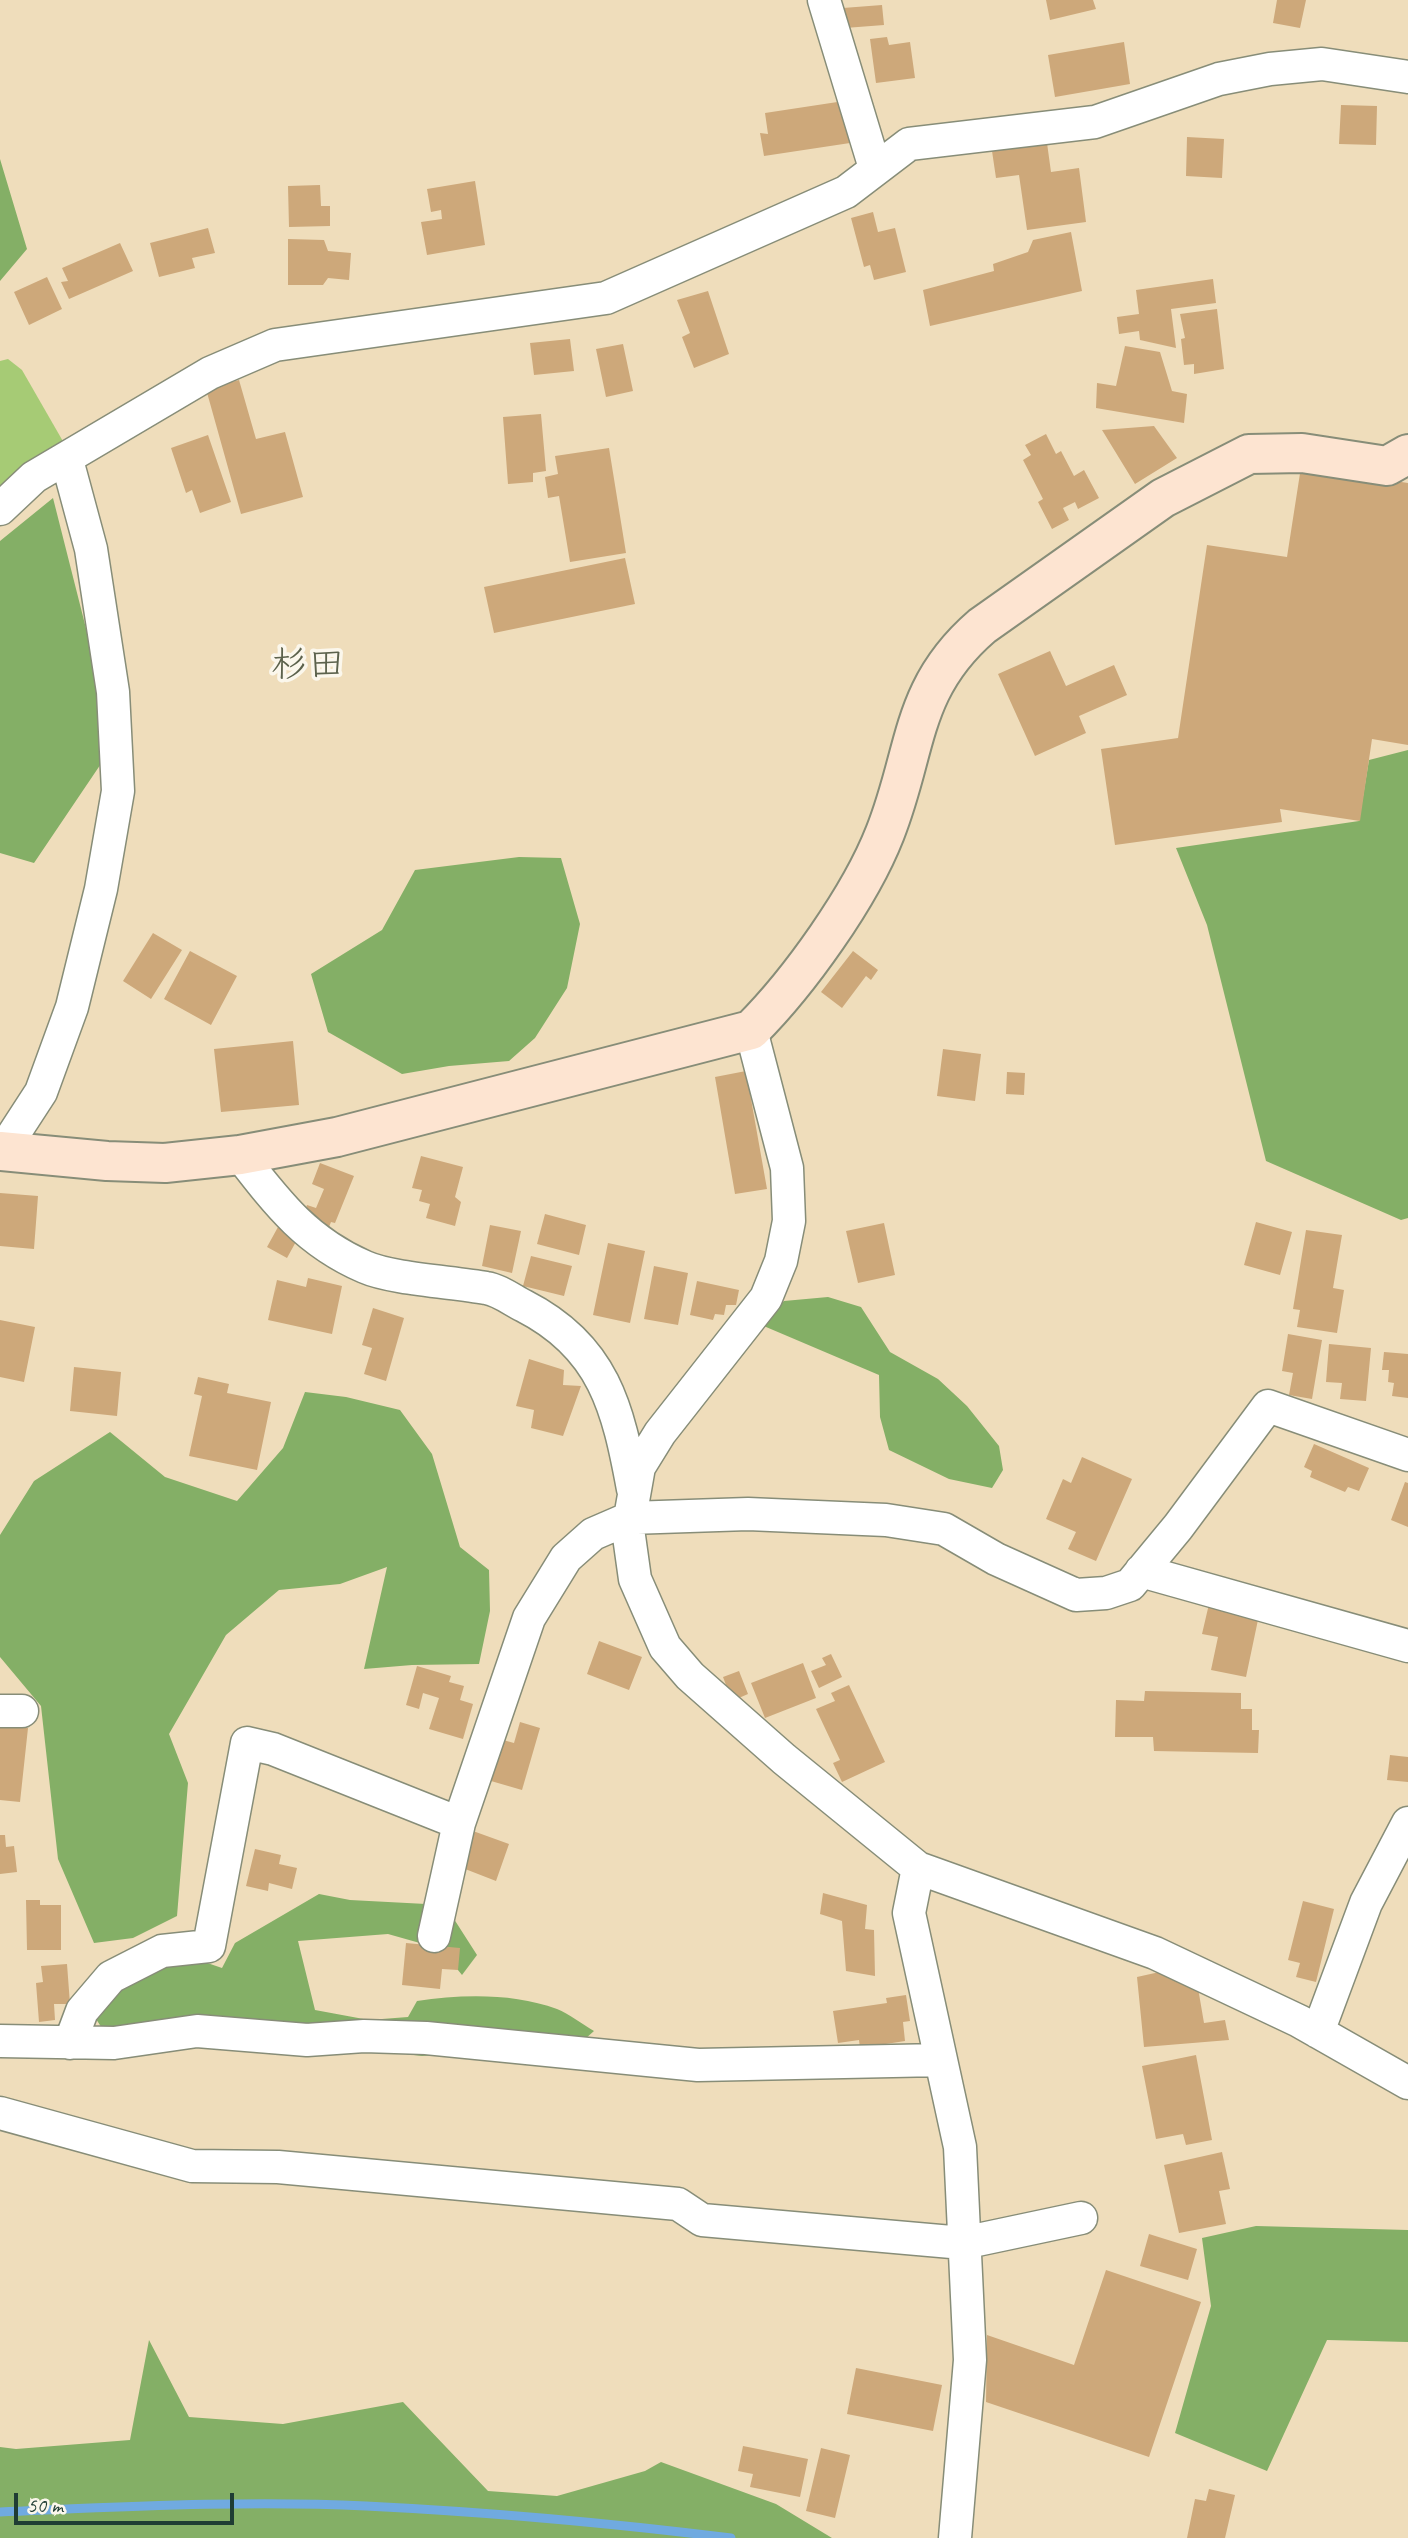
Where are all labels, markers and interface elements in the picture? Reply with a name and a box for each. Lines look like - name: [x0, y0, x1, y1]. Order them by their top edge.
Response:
- district label: 杉田: [271, 644, 345, 688]
- scale bar: [18, 2478, 238, 2522]
- text: 50 m: [27, 2492, 63, 2518]

